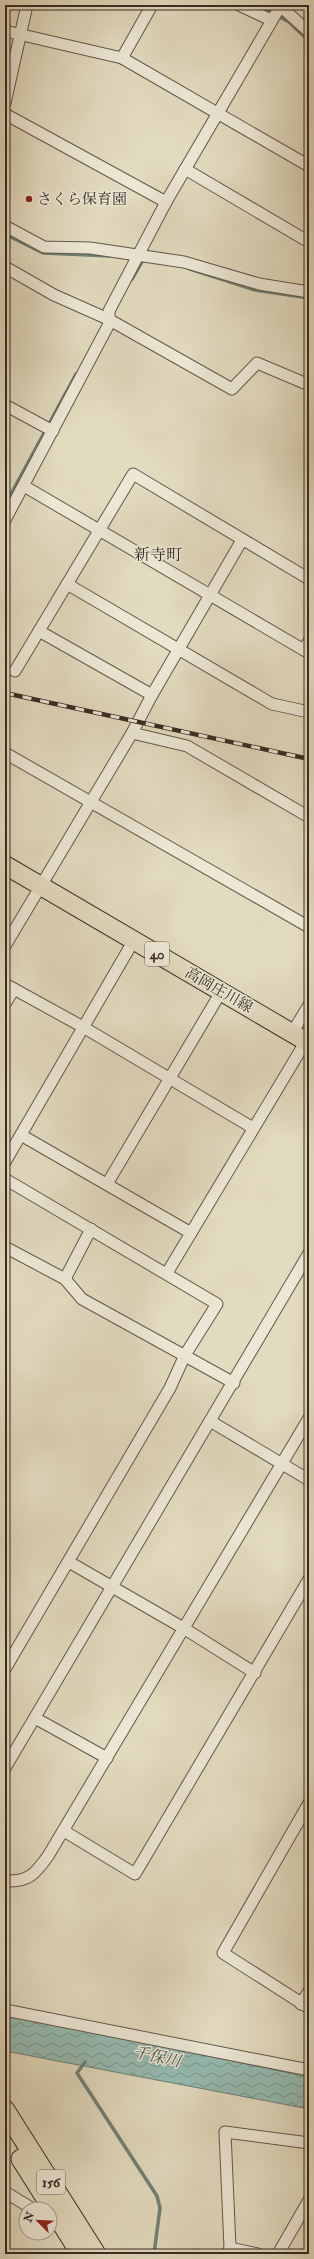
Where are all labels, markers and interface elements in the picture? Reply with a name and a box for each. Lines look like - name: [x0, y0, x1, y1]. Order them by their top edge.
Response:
- place label: さくら保育園: [37, 190, 127, 209]
- marker: さくら保育園: [24, 194, 34, 204]
- district label: 新寺町: [134, 545, 182, 565]
- road number: 40: [145, 942, 169, 966]
- street label: 高岡庄川線: [182, 963, 256, 1017]
- water label: 千保川: [131, 2042, 184, 2072]
- road number: 156: [37, 2170, 65, 2194]
- north arrow: [18, 2201, 58, 2241]
- text: N: [21, 2209, 38, 2225]

